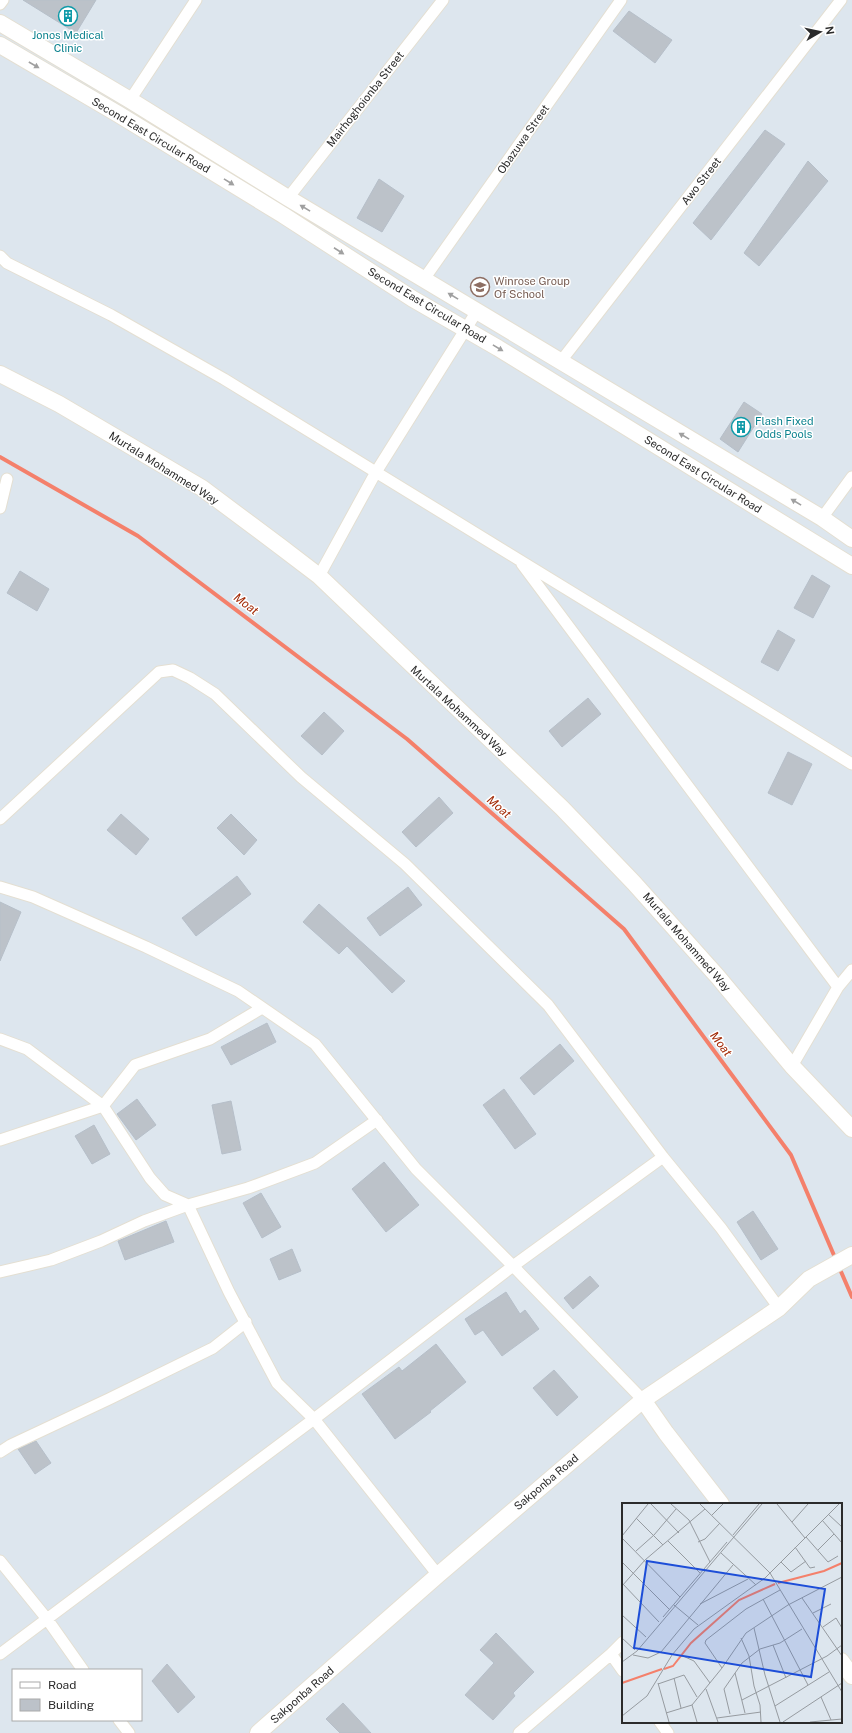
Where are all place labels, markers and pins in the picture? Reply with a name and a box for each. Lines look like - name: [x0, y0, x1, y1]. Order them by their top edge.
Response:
- building icon: Jonos Medical Clinic: [57, 5, 79, 27]
- place label: Jonos Medical Clinic: [32, 29, 104, 54]
- place label: Winrose Group Of School: [494, 275, 570, 300]
- school or university icon: Winrose Group Of School: [469, 276, 491, 298]
- place label: Flash Fixed Odds Pools: [755, 415, 813, 440]
- building icon: Flash Fixed Odds Pools: [730, 416, 752, 438]

